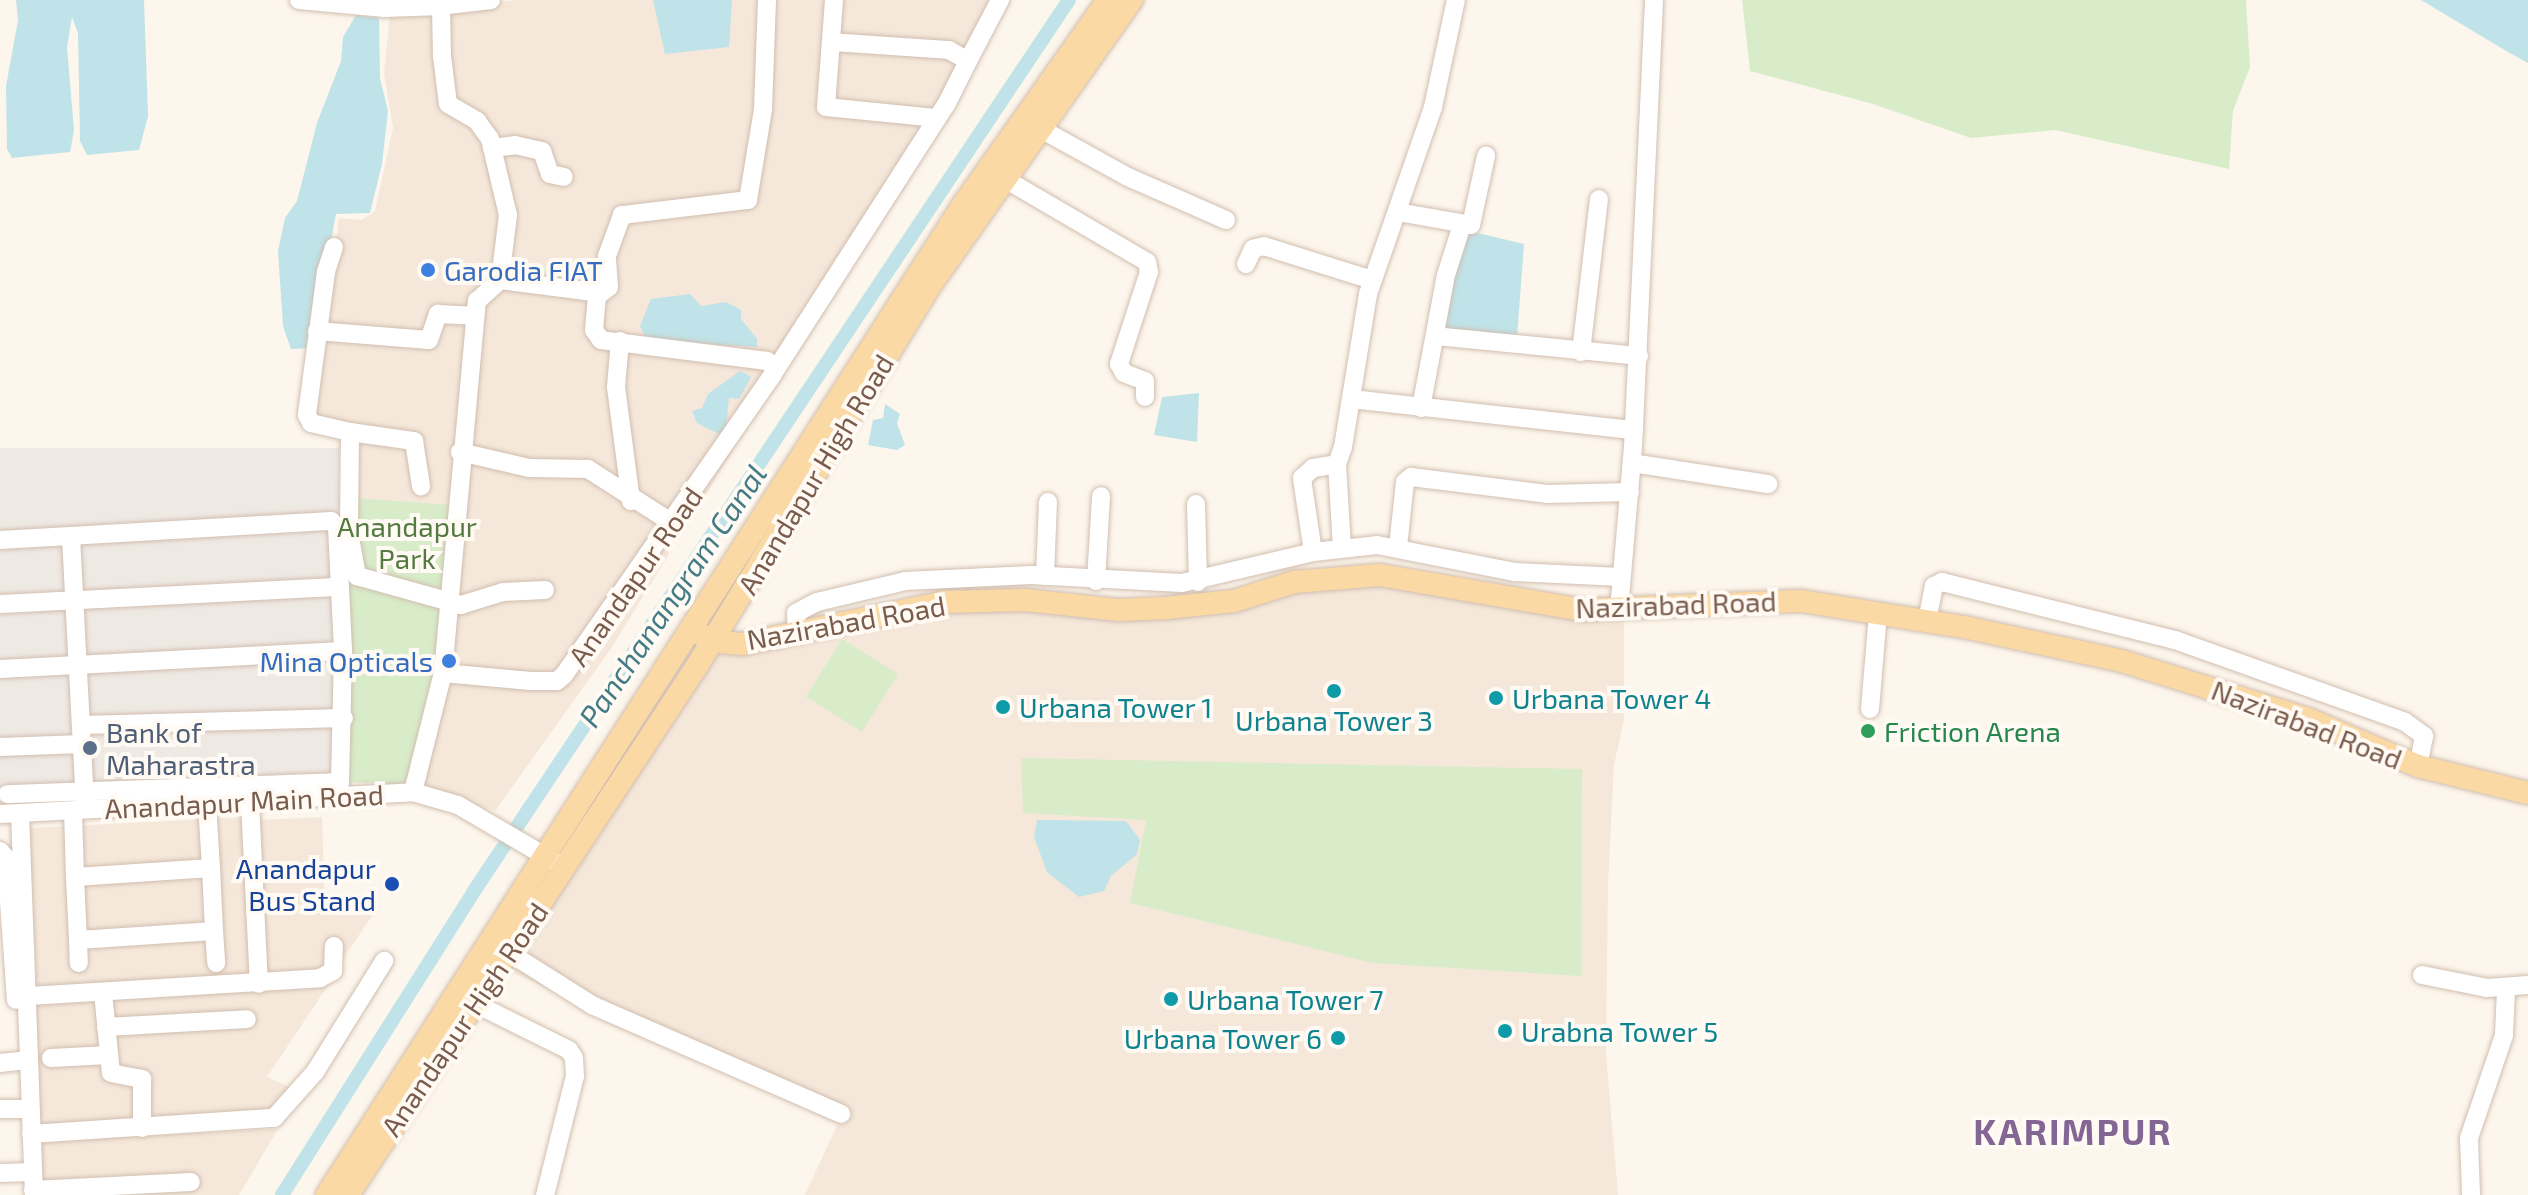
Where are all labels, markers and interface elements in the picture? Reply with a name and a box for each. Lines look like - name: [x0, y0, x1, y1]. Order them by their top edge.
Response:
- place label: Garodia FIAT: [444, 253, 603, 287]
- marker: Garodia FIAT: [419, 261, 437, 279]
- street label: Anandapur High Road: [730, 348, 900, 600]
- water label: Panchanangram Canal: [571, 457, 773, 733]
- street label: Anandapur Road: [561, 480, 709, 672]
- park label: Anandapur Park: [337, 509, 477, 575]
- street label: Nazirabad Road: [1575, 584, 1777, 624]
- street label: Nazirabad Road: [744, 588, 948, 656]
- place label: Mina Opticals: [259, 644, 433, 678]
- marker: Mina Opticals: [440, 652, 458, 670]
- street label: Nazirabad Road: [2207, 672, 2407, 776]
- place label: Urbana Tower 4: [1512, 681, 1713, 715]
- marker: Urbana Tower 3: [1325, 682, 1343, 700]
- marker: Urbana Tower 4: [1487, 689, 1505, 707]
- place label: Urbana Tower 1: [1019, 690, 1214, 724]
- marker: Urbana Tower 1: [994, 698, 1012, 716]
- place label: Urbana Tower 3: [1234, 703, 1434, 737]
- place label: Friction Arena: [1884, 714, 2061, 748]
- place label: Bank of Maharastra: [106, 715, 256, 781]
- marker: Friction Arena: [1859, 722, 1877, 740]
- marker: Bank of Maharastra: [81, 739, 99, 757]
- street label: Anandapur Main Road: [103, 777, 385, 825]
- place label: Anandapur Bus Stand: [236, 851, 376, 917]
- marker: Anandapur Bus Stand: [383, 875, 401, 893]
- street label: Anandapur High Road: [373, 896, 555, 1142]
- place label: Urbana Tower 7: [1187, 982, 1385, 1016]
- marker: Urbana Tower 7: [1162, 990, 1180, 1008]
- place label: Urabna Tower 5: [1521, 1014, 1720, 1048]
- place label: Urbana Tower 6: [1122, 1021, 1322, 1055]
- marker: Urabna Tower 5: [1496, 1022, 1514, 1040]
- marker: Urbana Tower 6: [1329, 1029, 1347, 1047]
- district label: KARIMPUR: [1973, 1109, 2173, 1153]

